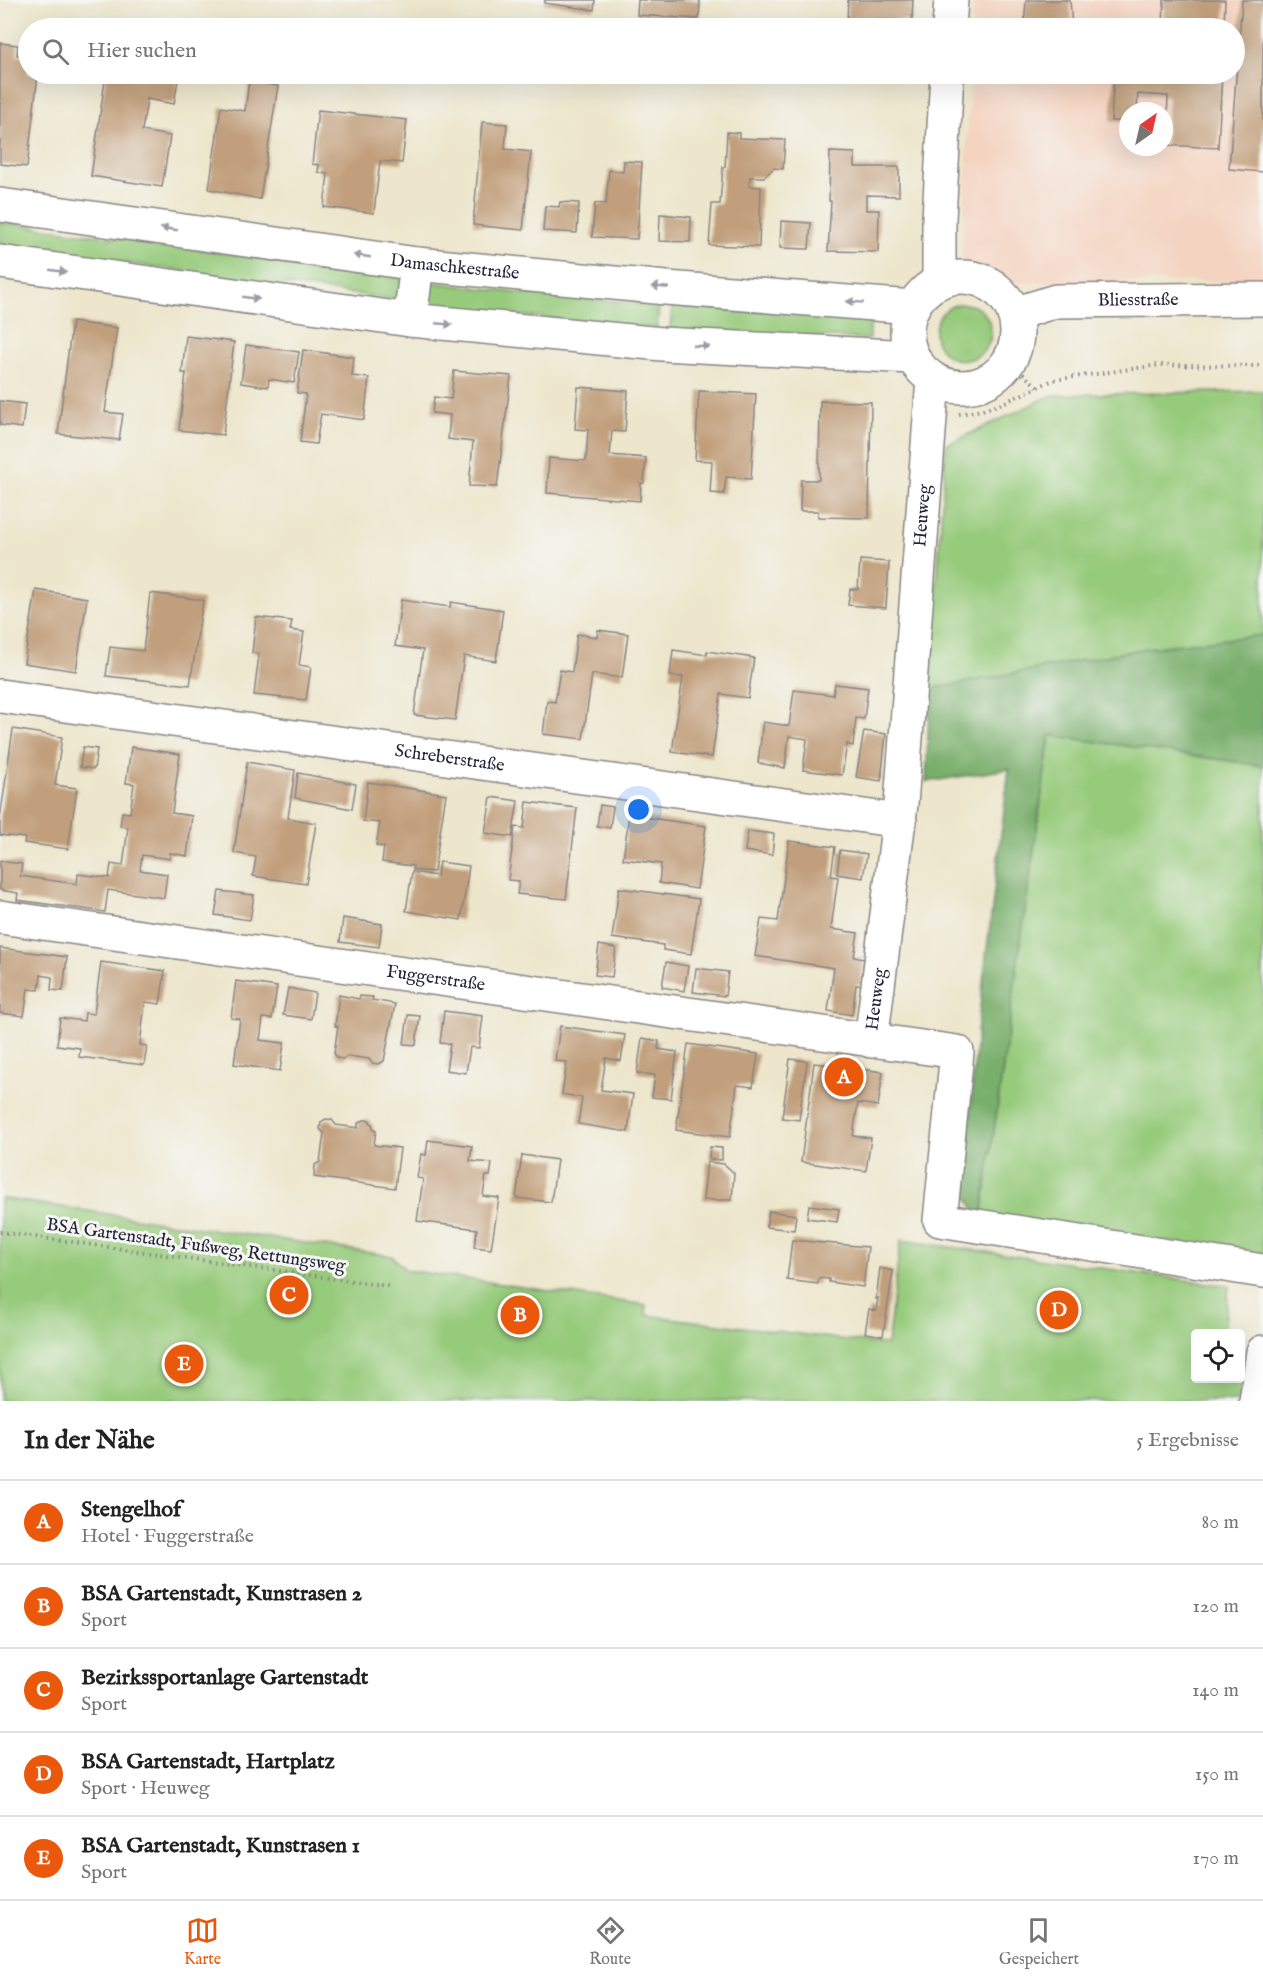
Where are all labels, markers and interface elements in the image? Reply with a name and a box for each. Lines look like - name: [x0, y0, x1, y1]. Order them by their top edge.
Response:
- search box: [18, 18, 1245, 84]
- icon: search: [39, 35, 72, 68]
- text: Hier suchen: [87, 37, 197, 65]
- north arrow: [1119, 102, 1173, 156]
- one-way arrow: [159, 225, 178, 234]
- street label: Damaschkestraße: [389, 249, 520, 285]
- one-way arrow: [352, 252, 371, 261]
- one-way arrow: [49, 266, 68, 275]
- one-way arrow: [651, 282, 670, 292]
- street label: Bliesstraße: [1098, 288, 1178, 312]
- one-way arrow: [242, 293, 261, 302]
- one-way arrow: [845, 297, 864, 307]
- one-way arrow: [435, 319, 454, 329]
- one-way arrow: [692, 342, 711, 351]
- street label: Heuweg: [909, 483, 937, 548]
- street label: Schreberstraße: [393, 739, 506, 777]
- your location: [624, 795, 653, 824]
- street label: Fuggerstraße: [385, 960, 487, 997]
- street label: Heuweg: [861, 967, 892, 1032]
- pin: A: [824, 1054, 864, 1100]
- street label: BSA Gartenstadt, Fußweg, Rettungsweg: [45, 1214, 347, 1278]
- pin: C: [270, 1272, 308, 1318]
- pin: D: [1040, 1288, 1078, 1332]
- pin: B: [500, 1292, 540, 1338]
- map controls: [1191, 1329, 1245, 1383]
- button: locate: [1191, 1329, 1245, 1383]
- pin: E: [164, 1342, 204, 1386]
- text: In der Nähe: [24, 1424, 155, 1457]
- text: 5 Ergebnisse: [1136, 1428, 1239, 1453]
- text: Stengelhof: [81, 1496, 181, 1524]
- text: A: [37, 1510, 50, 1535]
- text: 80 m: [1202, 1510, 1239, 1535]
- text: Hotel · Fuggerstraße: [81, 1524, 254, 1549]
- text: BSA Gartenstadt, Kunstrasen 2: [81, 1580, 362, 1608]
- text: B: [37, 1594, 50, 1619]
- text: 120 m: [1193, 1594, 1239, 1619]
- text: Sport: [81, 1608, 127, 1633]
- text: Bezirkssportanlage Gartenstadt: [81, 1664, 368, 1692]
- text: C: [36, 1678, 51, 1703]
- text: 140 m: [1192, 1678, 1239, 1703]
- text: Sport: [81, 1692, 127, 1717]
- text: BSA Gartenstadt, Hartplatz: [81, 1748, 335, 1776]
- text: D: [35, 1762, 52, 1787]
- text: 150 m: [1195, 1762, 1239, 1787]
- text: Sport · Heuweg: [81, 1776, 210, 1801]
- text: BSA Gartenstadt, Kunstrasen 1: [81, 1832, 360, 1860]
- text: E: [37, 1846, 50, 1871]
- text: 170 m: [1193, 1846, 1239, 1871]
- text: Sport: [81, 1860, 127, 1885]
- tab: Karte: [184, 1914, 221, 1970]
- tab: Route: [589, 1914, 631, 1970]
- tab: Gespeichert: [999, 1914, 1079, 1970]

